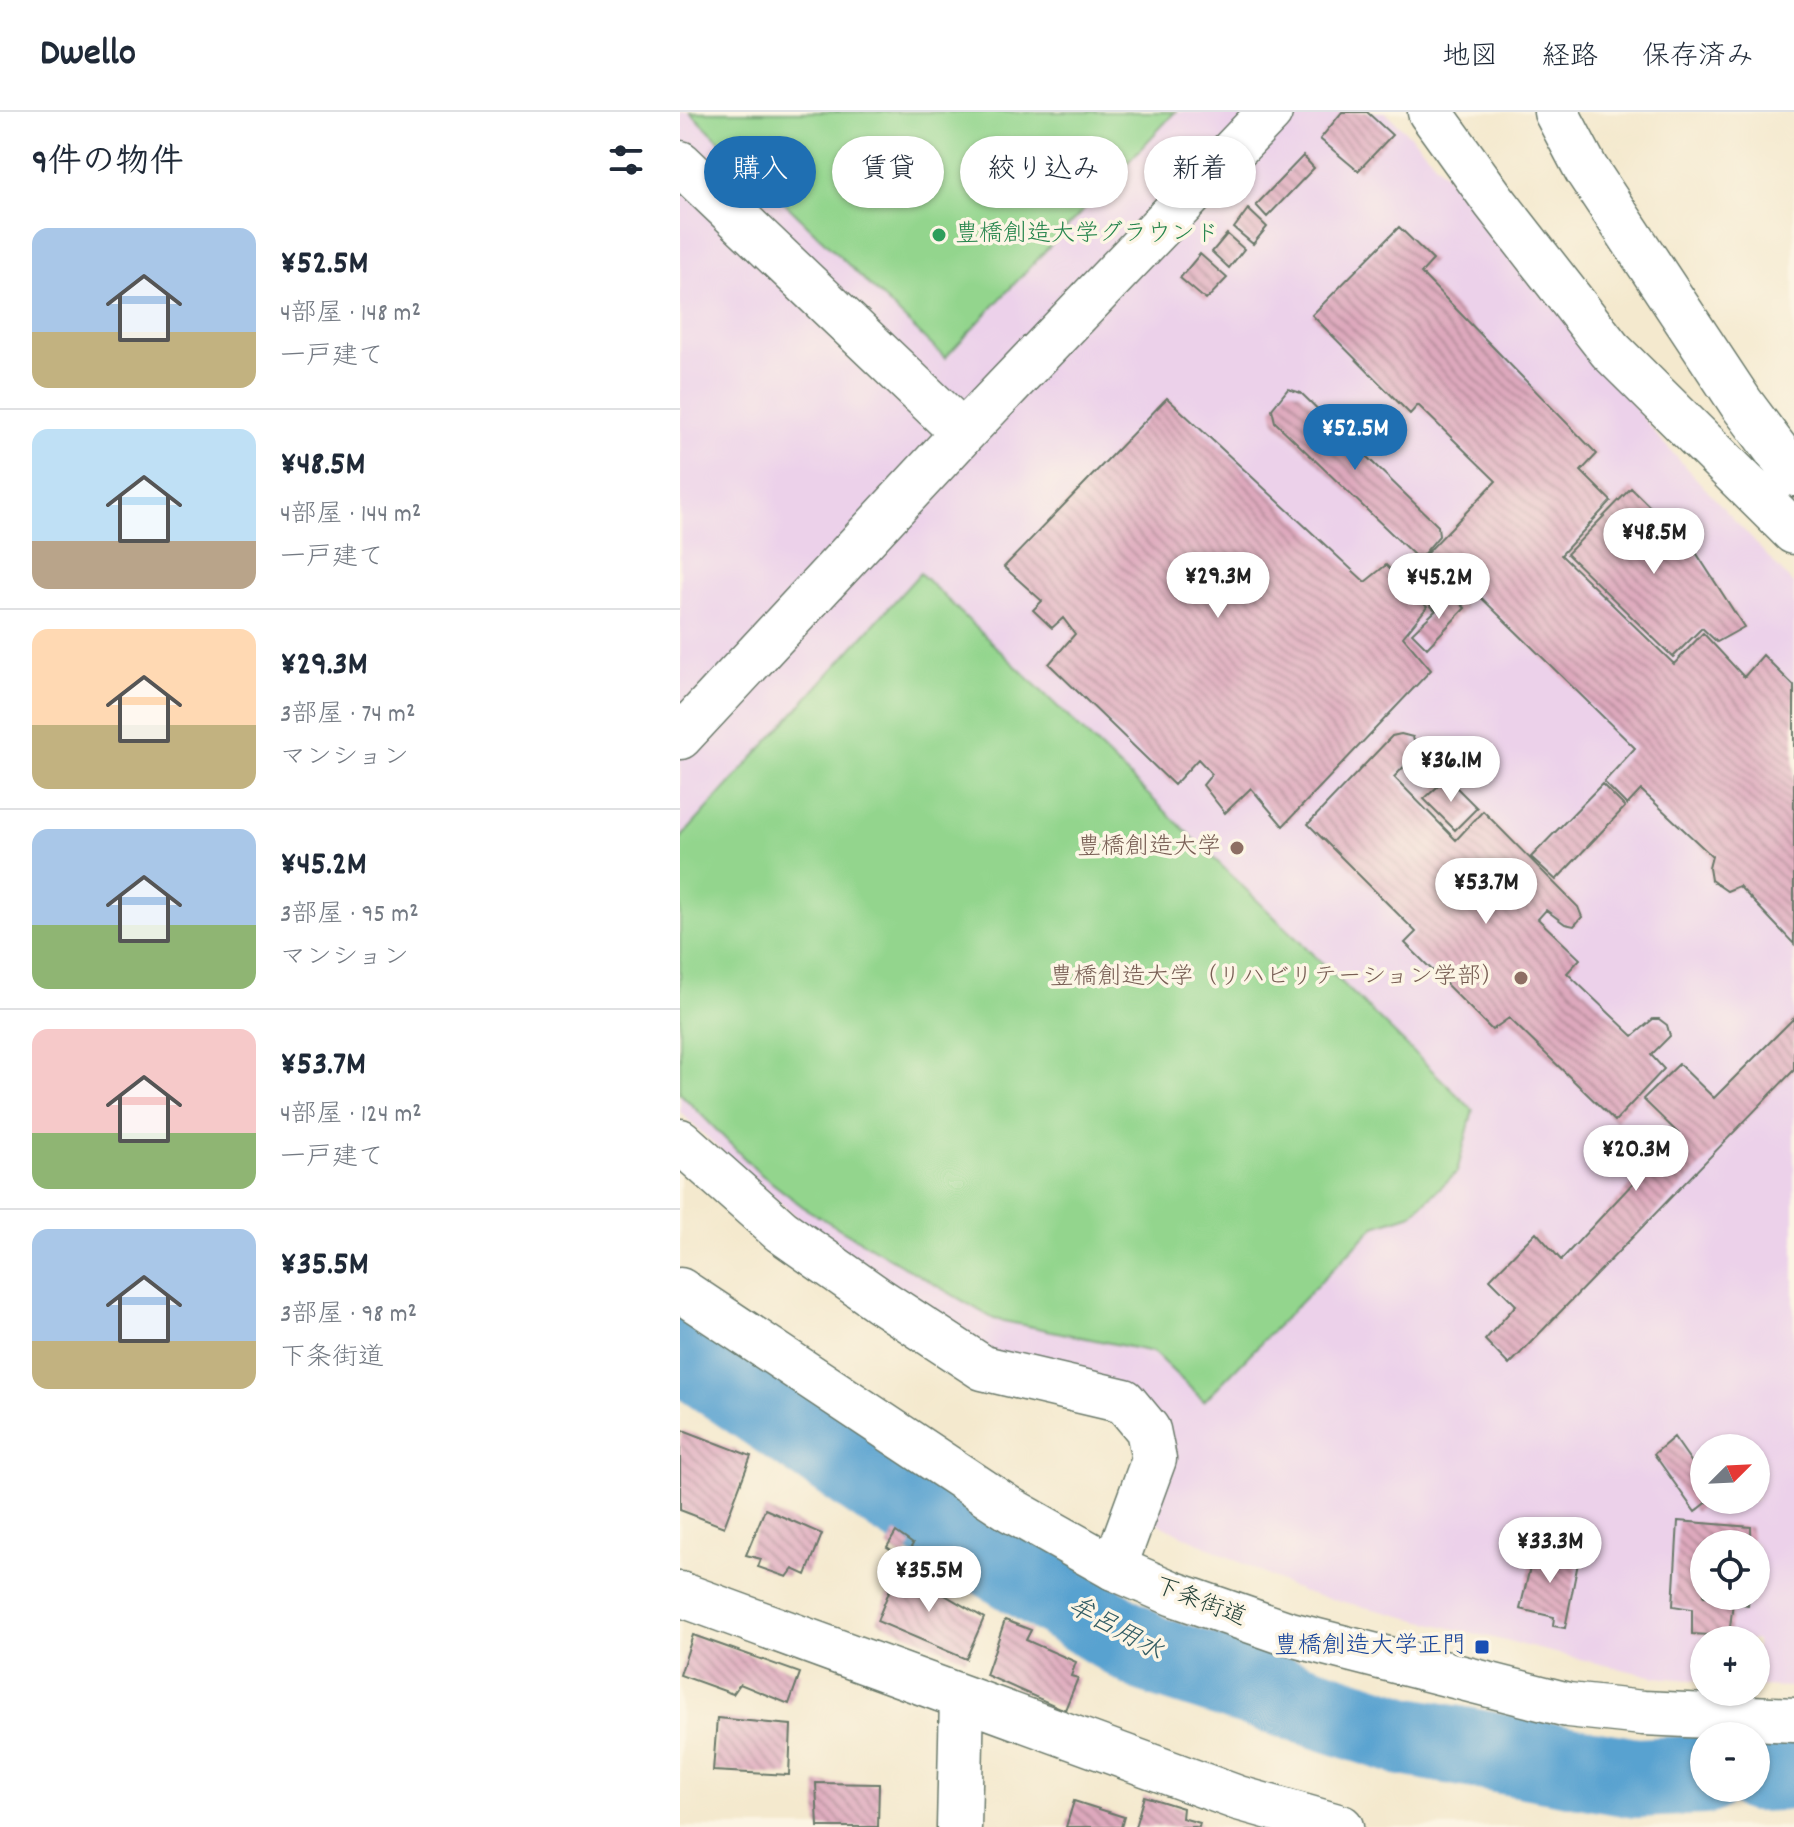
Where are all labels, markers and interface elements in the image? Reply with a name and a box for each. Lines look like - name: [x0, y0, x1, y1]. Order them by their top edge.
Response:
- text: Dwello: [40, 28, 136, 83]
- text: 地図: [1442, 39, 1498, 79]
- text: 経路: [1542, 39, 1598, 79]
- text: 保存済み: [1642, 39, 1754, 79]
- chip: 購入: [704, 136, 816, 208]
- chip: 賃貸: [832, 136, 944, 208]
- chip: 絞り込み: [960, 136, 1128, 208]
- chip: 新着: [1144, 136, 1256, 208]
- icon: filters: [604, 138, 648, 182]
- text: 9件の物件: [32, 140, 184, 189]
- place label: 豊橋創造大学グラウンド: [955, 218, 1219, 252]
- marker: 豊橋創造大学グラウンド: [930, 226, 948, 244]
- text: ¥52.5M: [280, 241, 368, 290]
- icon: home: [96, 260, 192, 356]
- text: 4部屋 · 148 m²: [280, 296, 421, 333]
- text: 一戸建て: [280, 339, 384, 376]
- pin: ¥52.5M: [1290, 404, 1420, 472]
- text: ¥52.5M: [1321, 411, 1389, 448]
- text: ¥48.5M: [280, 442, 366, 491]
- icon: home: [96, 461, 192, 557]
- text: 4部屋 · 144 m²: [280, 497, 421, 534]
- pin: ¥48.5M: [1589, 508, 1719, 576]
- text: ¥48.5M: [1621, 515, 1687, 552]
- text: 一戸建て: [280, 540, 384, 577]
- pin: ¥29.3M: [1153, 552, 1283, 620]
- pin: ¥45.2M: [1374, 553, 1504, 621]
- text: ¥29.3M: [1185, 559, 1251, 596]
- text: ¥45.2M: [1406, 560, 1472, 597]
- text: ¥29.3M: [280, 642, 368, 691]
- icon: home: [96, 661, 192, 757]
- text: 3部屋 · 74 m²: [280, 697, 415, 734]
- pin: ¥36.1M: [1386, 736, 1516, 804]
- text: マンション: [280, 740, 409, 777]
- text: ¥36.1M: [1420, 743, 1482, 780]
- place label: 豊橋創造大学: [1077, 831, 1221, 865]
- marker: 豊橋創造大学: [1228, 839, 1246, 857]
- text: ¥45.2M: [280, 842, 367, 891]
- pin: ¥53.7M: [1421, 858, 1551, 926]
- icon: home: [96, 861, 192, 957]
- text: ¥53.7M: [1453, 865, 1519, 902]
- text: 3部屋 · 95 m²: [280, 897, 419, 934]
- text: マンション: [280, 940, 409, 977]
- place label: 豊橋創造大学（リハビリテーション学部）: [1049, 961, 1505, 995]
- marker: 豊橋創造大学（リハビリテーション学部）: [1512, 969, 1530, 987]
- text: ¥53.7M: [280, 1042, 366, 1091]
- icon: home: [96, 1061, 192, 1157]
- text: 4部屋 · 124 m²: [280, 1097, 422, 1134]
- pin: ¥20.3M: [1571, 1125, 1701, 1193]
- text: ¥20.3M: [1601, 1132, 1671, 1169]
- text: 一戸建て: [280, 1140, 384, 1177]
- text: ¥35.5M: [280, 1242, 369, 1291]
- icon: home: [96, 1261, 192, 1357]
- text: 3部屋 · 98 m²: [280, 1297, 417, 1334]
- text: 下条街道: [280, 1340, 384, 1377]
- north arrow: [1690, 1434, 1770, 1514]
- map controls: [1690, 1434, 1770, 1802]
- pin: ¥33.3M: [1485, 1517, 1615, 1585]
- text: ¥33.3M: [1517, 1524, 1583, 1561]
- button: locate: [1690, 1530, 1770, 1610]
- pin: ¥35.5M: [864, 1546, 994, 1614]
- text: ¥35.5M: [895, 1553, 963, 1590]
- street label: 下条街道: [1149, 1570, 1251, 1636]
- water label: 牟呂用水: [1061, 1589, 1169, 1671]
- button: +: [1690, 1626, 1770, 1706]
- place label: 豊橋創造大学正門: [1274, 1630, 1466, 1664]
- marker: 豊橋創造大学正門: [1473, 1638, 1491, 1656]
- button: −: [1690, 1722, 1770, 1802]

